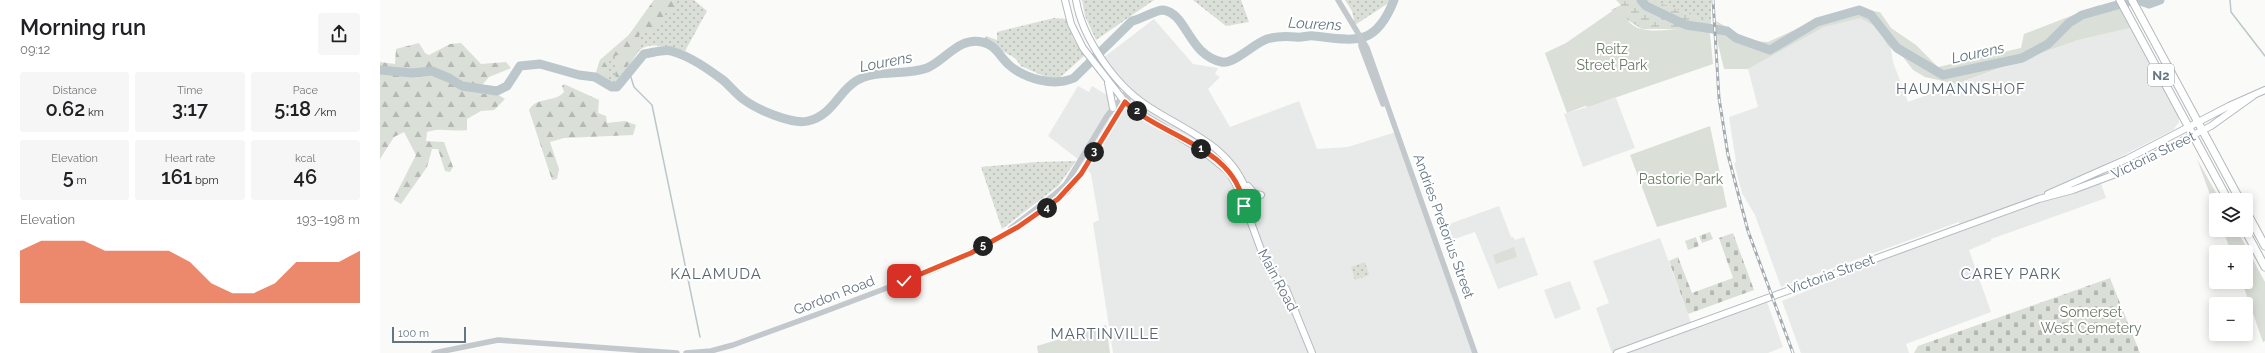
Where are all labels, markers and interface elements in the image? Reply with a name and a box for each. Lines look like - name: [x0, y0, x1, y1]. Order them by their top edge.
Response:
- button: share: [318, 13, 360, 55]
- text: Morning run: [20, 14, 146, 40]
- water label: Lourens: [1288, 14, 1342, 34]
- water label: Lourens: [1950, 39, 2006, 67]
- park label: Reitz Street Park: [1577, 41, 1648, 73]
- text: 09:12: [20, 42, 50, 57]
- water label: Lourens: [858, 48, 914, 76]
- road number: N2: [2148, 64, 2174, 86]
- district label: HAUMANNSHOF: [1896, 80, 2026, 98]
- text: Distance: [53, 84, 97, 97]
- text: Time: [177, 84, 203, 97]
- text: Pace: [293, 84, 318, 97]
- text: 0.62: [45, 97, 85, 121]
- text: 3:17: [172, 97, 208, 121]
- text: 5:18: [274, 97, 311, 121]
- pin: 2: [1127, 101, 1147, 121]
- text: 2: [1134, 104, 1140, 117]
- text: km: [85, 106, 104, 119]
- text: /km: [311, 106, 336, 119]
- street label: Victoria Street: [2109, 128, 2198, 182]
- pin: 1: [1191, 139, 1211, 159]
- pin: 3: [1084, 142, 1104, 162]
- text: 1: [1198, 142, 1204, 155]
- text: 3: [1091, 145, 1097, 158]
- text: Elevation: [51, 152, 98, 165]
- text: Heart rate: [165, 152, 215, 165]
- text: kcal: [295, 152, 316, 165]
- street label: Andries Pretorius Street: [1410, 152, 1478, 301]
- text: 5: [63, 165, 74, 189]
- text: 161: [161, 165, 192, 189]
- text: 46: [294, 165, 317, 189]
- park label: Pastorie Park: [1639, 171, 1724, 187]
- text: m: [74, 174, 87, 187]
- text: bpm: [192, 174, 219, 187]
- pin: [1227, 189, 1261, 223]
- map controls: [2209, 193, 2253, 341]
- button: layers: [2209, 193, 2253, 237]
- icon: arrive: [1233, 195, 1255, 217]
- pin: 4: [1037, 198, 1057, 218]
- text: 4: [1044, 201, 1050, 214]
- text: Elevation: [20, 212, 75, 227]
- text: 193–198 m: [296, 212, 360, 227]
- pin: 5: [973, 236, 993, 256]
- text: 5: [980, 239, 986, 252]
- button: +: [2209, 245, 2253, 289]
- street label: Main Road: [1255, 246, 1301, 314]
- street label: Victoria Street: [1785, 251, 1877, 297]
- pin: [887, 264, 921, 298]
- district label: KALAMUDA: [670, 265, 762, 283]
- district label: CAREY PARK: [1961, 265, 2061, 283]
- icon: check: [893, 270, 915, 292]
- street label: Gordon Road: [791, 272, 877, 318]
- button: −: [2209, 297, 2253, 341]
- park label: Somerset West Cemetery: [2040, 304, 2142, 336]
- scale bar: [392, 325, 466, 344]
- district label: MARTINVILLE: [1051, 325, 1159, 343]
- text: 100 m: [398, 327, 429, 340]

